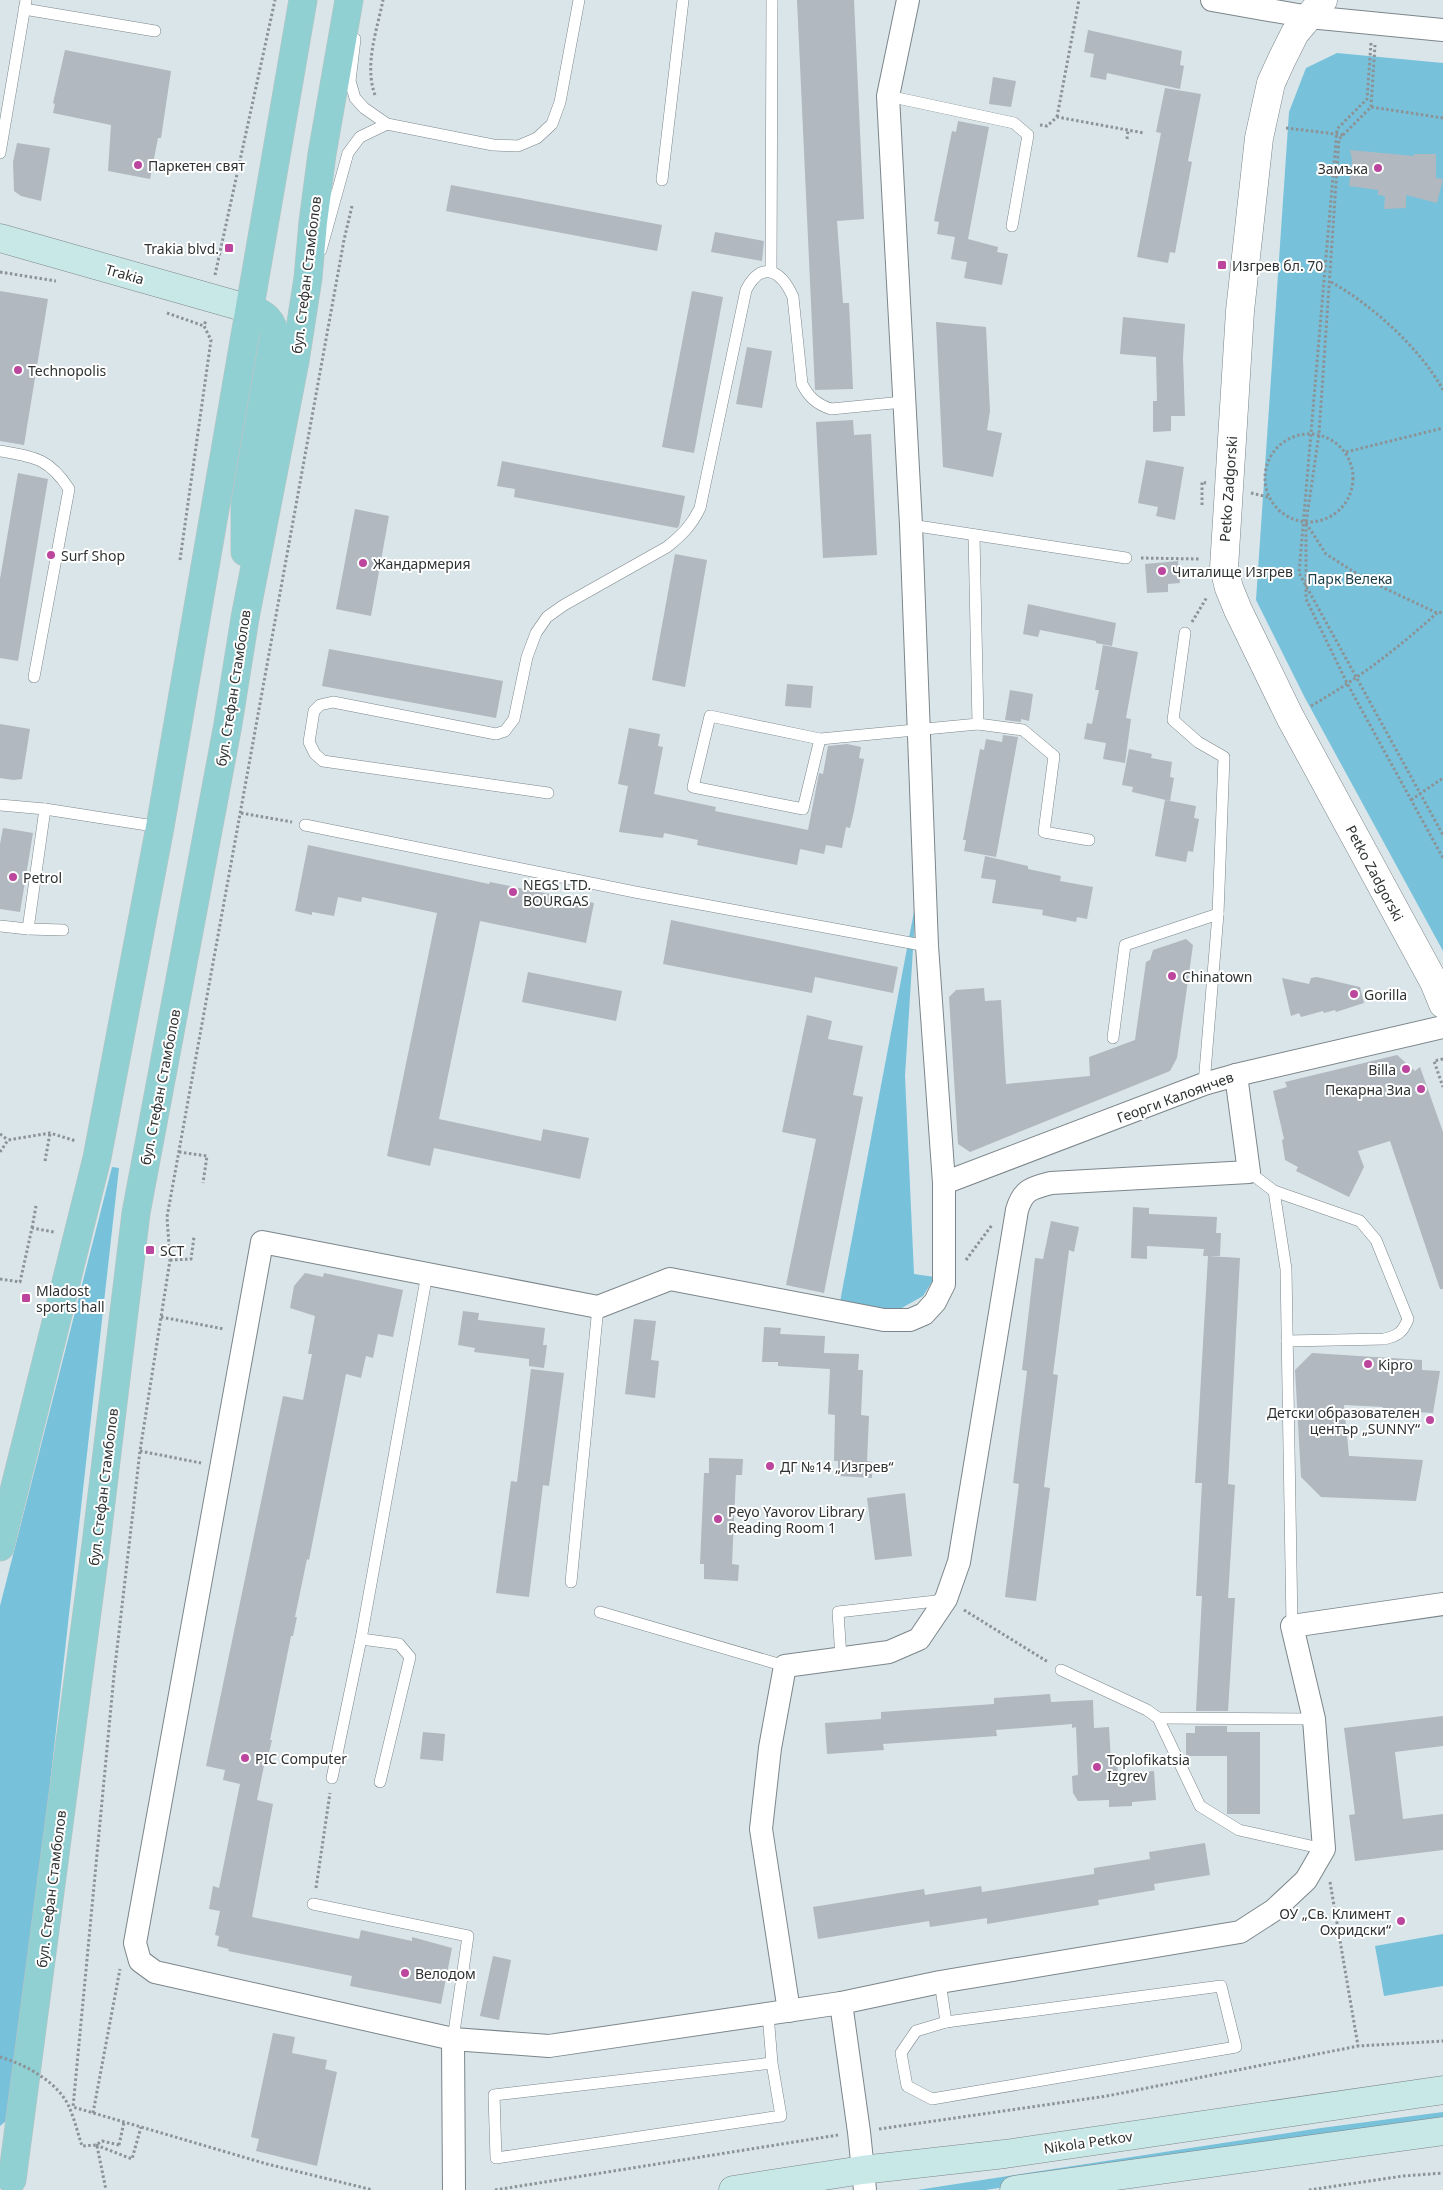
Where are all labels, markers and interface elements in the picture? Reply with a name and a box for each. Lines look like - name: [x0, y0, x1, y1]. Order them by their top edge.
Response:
- place label: Паркетен свят: [148, 156, 245, 175]
- marker: Паркетен свят: [132, 159, 144, 171]
- place label: Замъка: [1318, 159, 1368, 178]
- marker: Замъка: [1372, 162, 1384, 174]
- street label: бул. Стефан Стамболов: [287, 195, 325, 355]
- place label: Trakia blvd.: [144, 239, 219, 258]
- marker: Trakia blvd.: [223, 242, 235, 254]
- place label: Изгрев бл. 70: [1232, 256, 1323, 275]
- street label: Trakia: [103, 259, 147, 289]
- marker: Изгрев бл. 70: [1216, 259, 1228, 271]
- place label: Technopolis: [28, 361, 106, 380]
- marker: Technopolis: [12, 364, 24, 376]
- street label: Petko Zadgorski: [1215, 435, 1241, 543]
- place label: Surf Shop: [61, 546, 125, 565]
- marker: Surf Shop: [45, 549, 57, 561]
- place label: Жандармерия: [373, 554, 470, 573]
- marker: Жандармерия: [357, 557, 369, 569]
- place label: Читалище Изгрев: [1172, 562, 1293, 581]
- marker: Читалище Изгрев: [1156, 565, 1168, 577]
- park label: Парк Велека: [1307, 569, 1393, 588]
- street label: бул. Стефан Стамболов: [211, 608, 255, 768]
- street label: Petko Zadgorski: [1342, 822, 1408, 924]
- place label: Petrol: [23, 868, 62, 887]
- marker: Petrol: [7, 871, 19, 883]
- place label: NEGS LTD. BOURGAS: [523, 875, 591, 910]
- marker: NEGS LTD. BOURGAS: [507, 886, 519, 898]
- place label: Chinatown: [1182, 967, 1253, 986]
- marker: Chinatown: [1166, 970, 1178, 982]
- place label: Gorilla: [1364, 985, 1407, 1004]
- marker: Gorilla: [1348, 988, 1360, 1000]
- street label: бул. Стефан Стамболов: [136, 1007, 184, 1167]
- place label: Billa: [1368, 1060, 1396, 1079]
- marker: Billa: [1400, 1063, 1412, 1075]
- street label: Георги Калоянчев: [1114, 1067, 1236, 1127]
- place label: Пекарна Зиа: [1325, 1080, 1411, 1099]
- marker: Пекарна Зиа: [1415, 1083, 1427, 1095]
- place label: SCT: [160, 1241, 185, 1260]
- marker: SCT: [144, 1244, 156, 1256]
- place label: Mladost sports hall: [36, 1281, 105, 1316]
- marker: Mladost sports hall: [20, 1292, 32, 1304]
- place label: Kipro: [1378, 1355, 1413, 1374]
- marker: Kipro: [1362, 1358, 1374, 1370]
- place label: Детски образователен център „SUNNY“: [1267, 1403, 1420, 1438]
- street label: бул. Стефан Стамболов: [84, 1407, 122, 1567]
- marker: Детски образователен център „SUNNY“: [1424, 1414, 1436, 1426]
- place label: ДГ №14 „Изгрев“: [780, 1457, 893, 1476]
- marker: ДГ №14 „Изгрев“: [764, 1460, 776, 1472]
- place label: Peyo Yavorov Library Reading Room 1: [728, 1502, 865, 1537]
- marker: Peyo Yavorov Library Reading Room 1: [712, 1513, 724, 1525]
- place label: PIC Computer: [255, 1749, 347, 1768]
- place label: Toplofikatsia Izgrev: [1107, 1750, 1190, 1785]
- marker: PIC Computer: [239, 1752, 251, 1764]
- marker: Toplofikatsia Izgrev: [1091, 1761, 1103, 1773]
- street label: бул. Стефан Стамболов: [32, 1809, 70, 1969]
- place label: ОУ „Св. Климент Охридски“: [1279, 1904, 1391, 1939]
- marker: ОУ „Св. Климент Охридски“: [1395, 1915, 1407, 1927]
- place label: Велодом: [415, 1964, 476, 1983]
- marker: Велодом: [399, 1967, 411, 1979]
- street label: Nikola Petkov: [1042, 2126, 1135, 2158]

